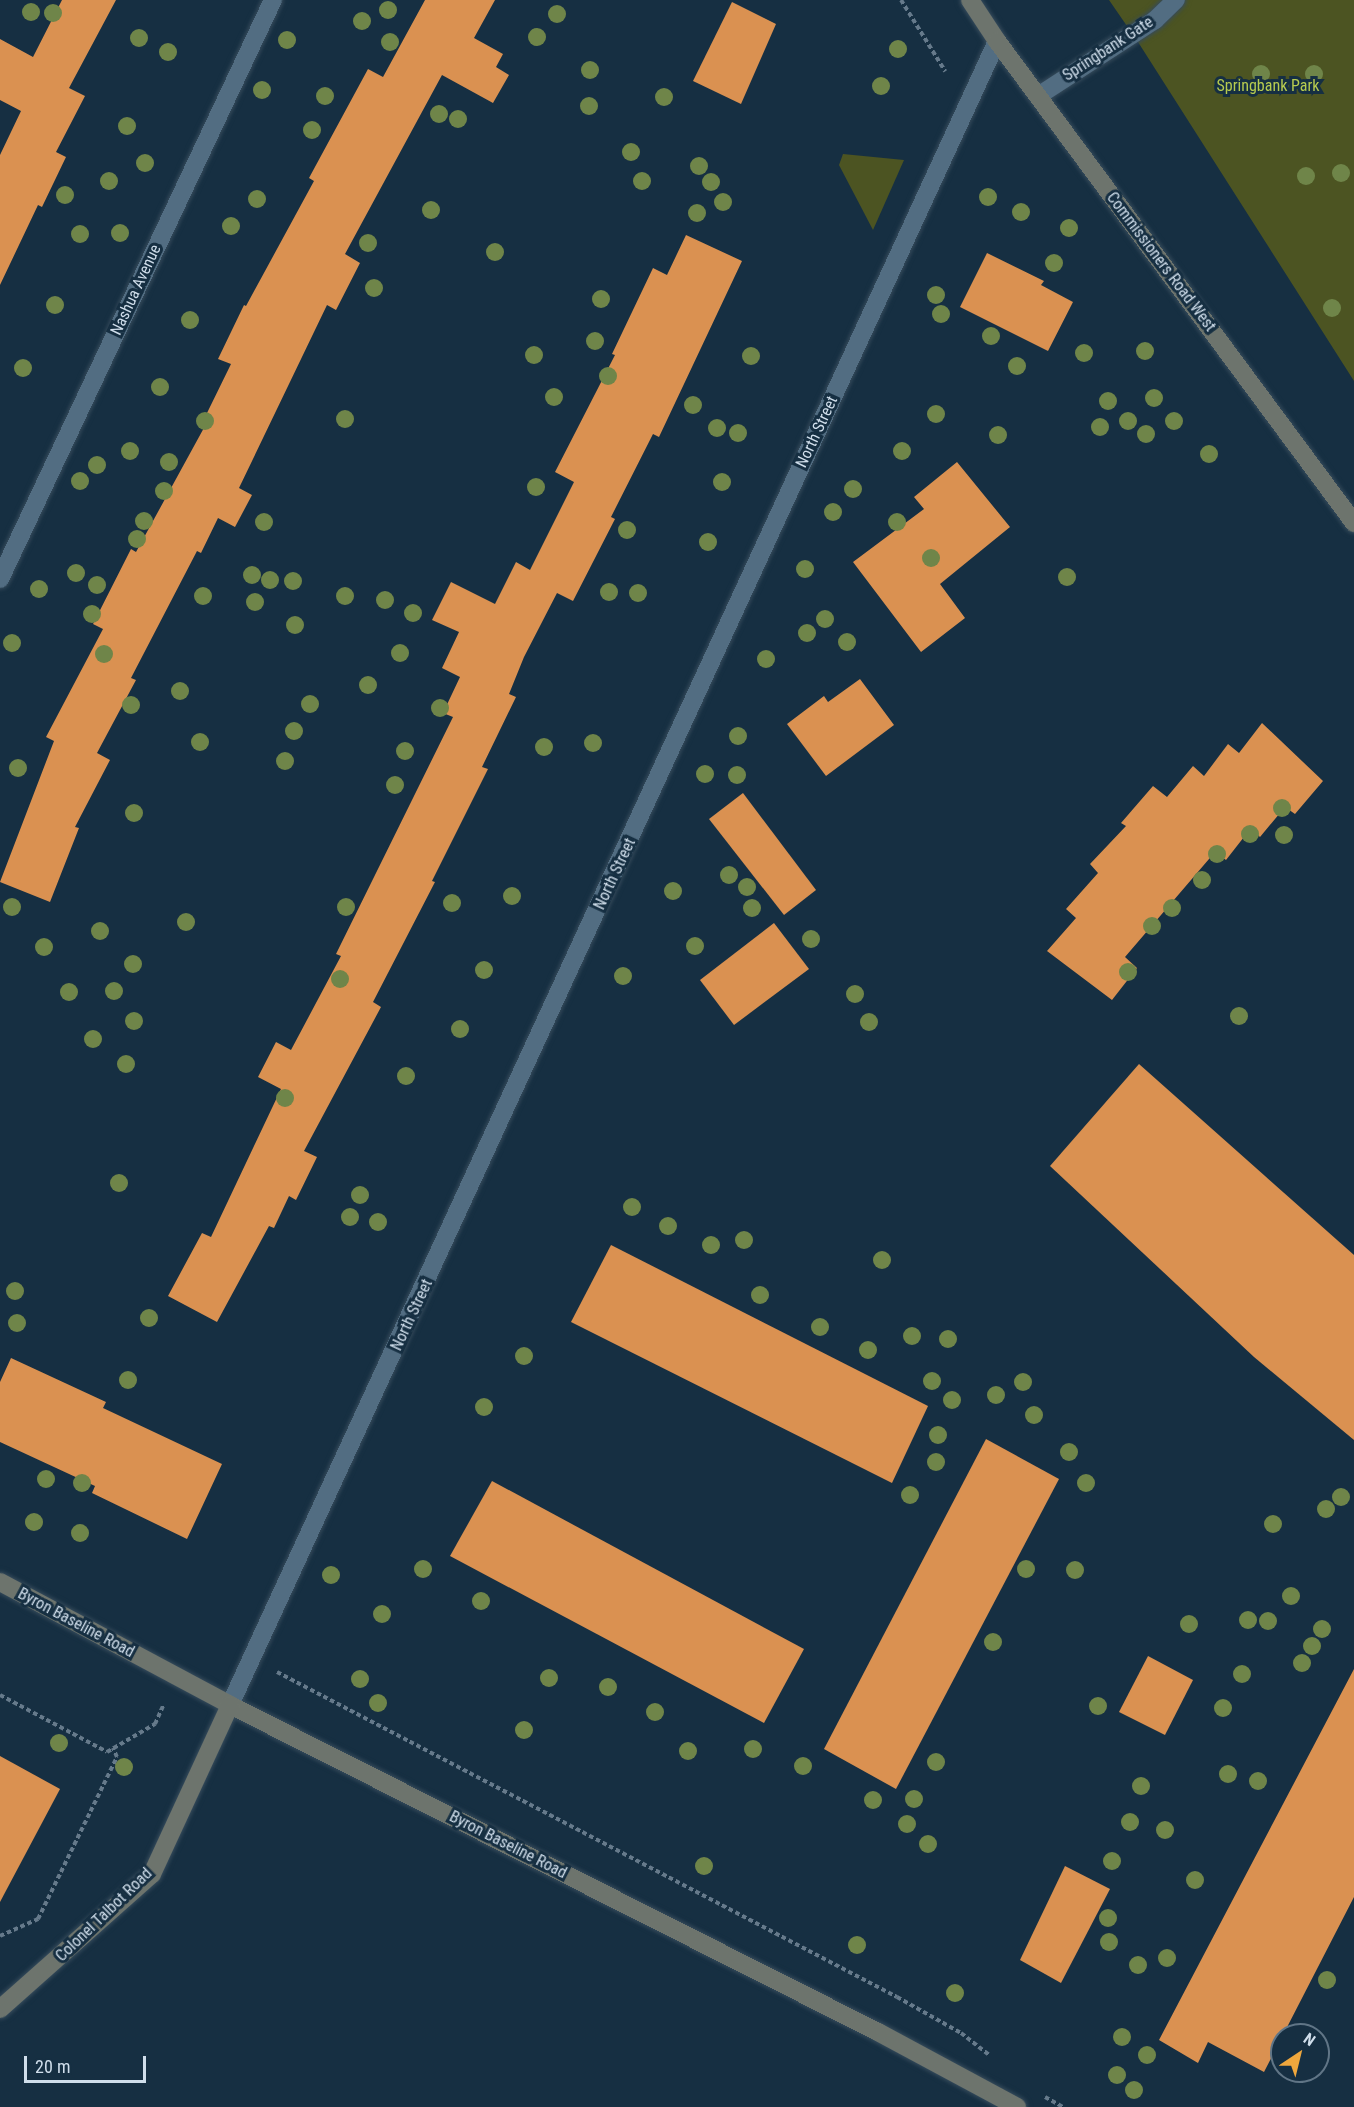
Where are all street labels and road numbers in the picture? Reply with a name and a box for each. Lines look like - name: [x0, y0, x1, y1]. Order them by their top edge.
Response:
- street label: Springbank Gate: [1059, 13, 1157, 85]
- street label: Commissioners Road West: [1102, 189, 1220, 335]
- street label: Nashua Avenue: [107, 242, 165, 338]
- street label: North Street: [792, 393, 842, 471]
- street label: North Street: [590, 835, 640, 913]
- street label: North Street: [387, 1276, 437, 1354]
- street label: Byron Baseline Road: [14, 1584, 138, 1662]
- street label: Byron Baseline Road: [446, 1807, 570, 1883]
- street label: Colonel Talbot Road: [52, 1864, 156, 1966]

